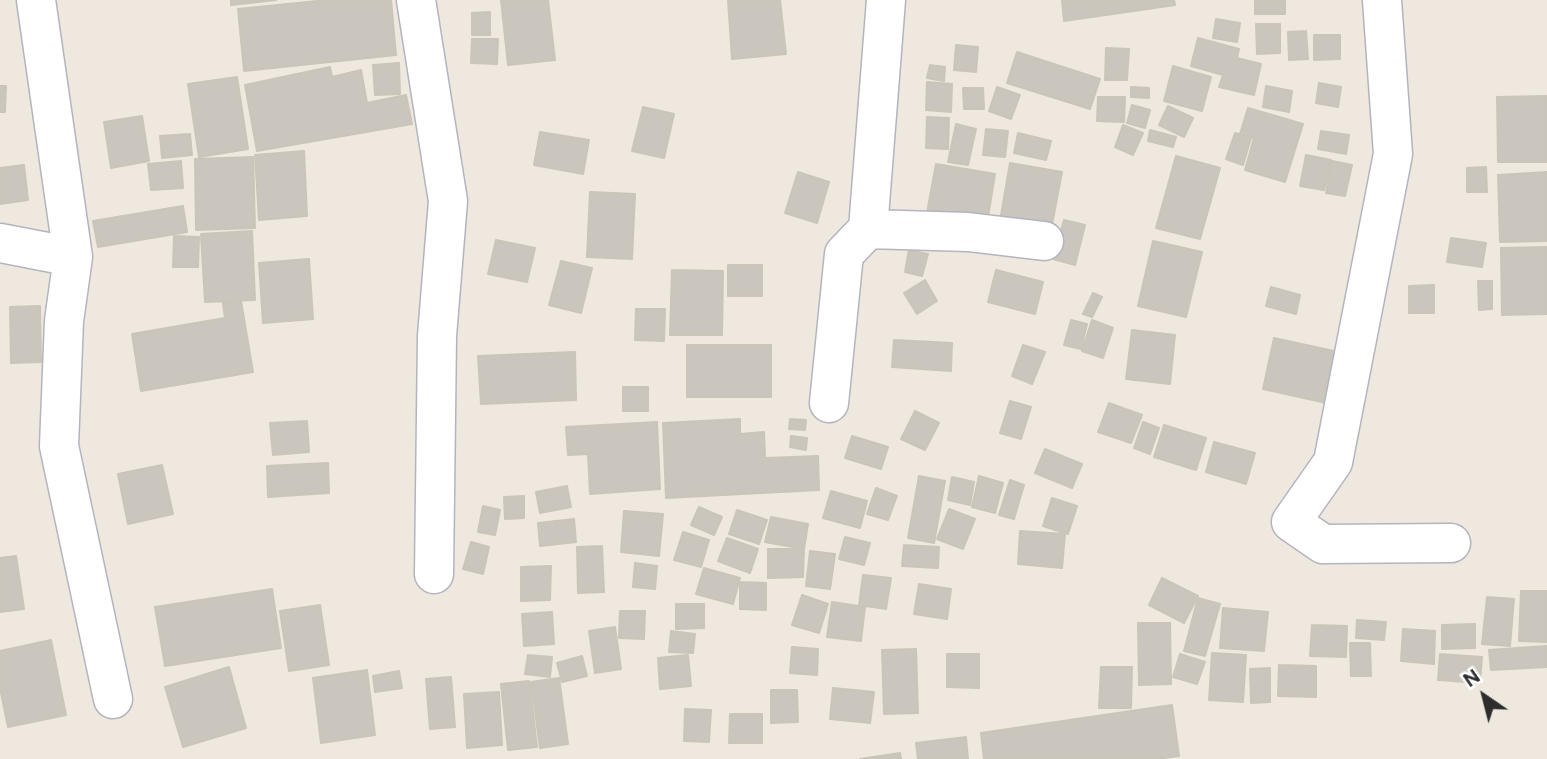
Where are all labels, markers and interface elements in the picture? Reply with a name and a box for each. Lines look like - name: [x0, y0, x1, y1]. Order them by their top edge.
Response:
- north arrow: [1449, 661, 1519, 731]
- text: N: [1459, 665, 1484, 692]

